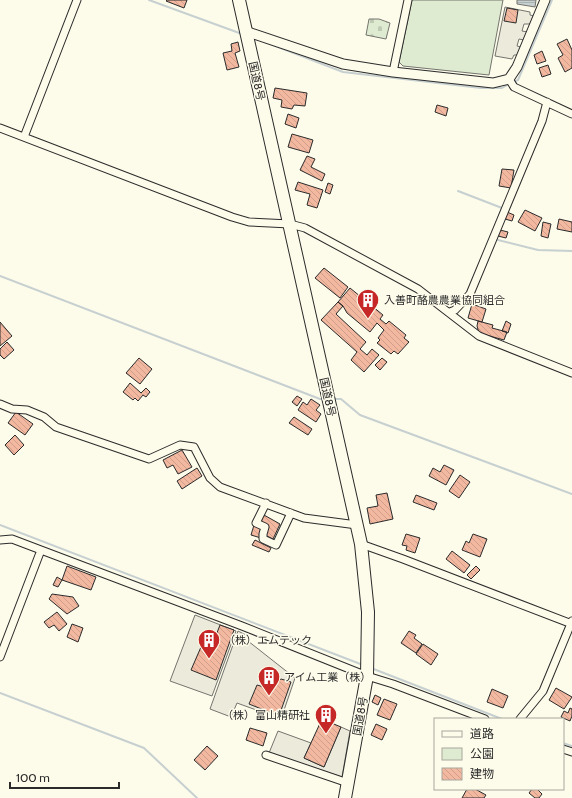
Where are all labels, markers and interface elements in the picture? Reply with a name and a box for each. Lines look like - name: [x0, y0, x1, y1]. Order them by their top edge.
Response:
- street label: 国道8号: [246, 60, 268, 102]
- building icon: 入善町酪農農業協同組合: [355, 287, 381, 320]
- place label: 入善町酪農農業協同組合: [384, 293, 505, 307]
- street label: 国道8号: [317, 376, 339, 418]
- building icon: （株）エムテック: [196, 627, 222, 660]
- place label: （株）エムテック: [224, 633, 312, 647]
- building icon: アイム工業（株）: [256, 664, 282, 697]
- place label: アイム工業（株）: [284, 670, 371, 684]
- street label: 国道8号: [350, 695, 370, 737]
- building icon: （株）富山精研社: [313, 702, 339, 735]
- place label: （株）富山精研社: [222, 708, 310, 722]
- legend: [434, 718, 564, 790]
- text: 道路: [470, 726, 494, 741]
- text: 公園: [470, 746, 494, 761]
- scale bar: [10, 764, 119, 790]
- text: 建物: [470, 766, 494, 781]
- text: 100 m: [16, 770, 50, 785]

